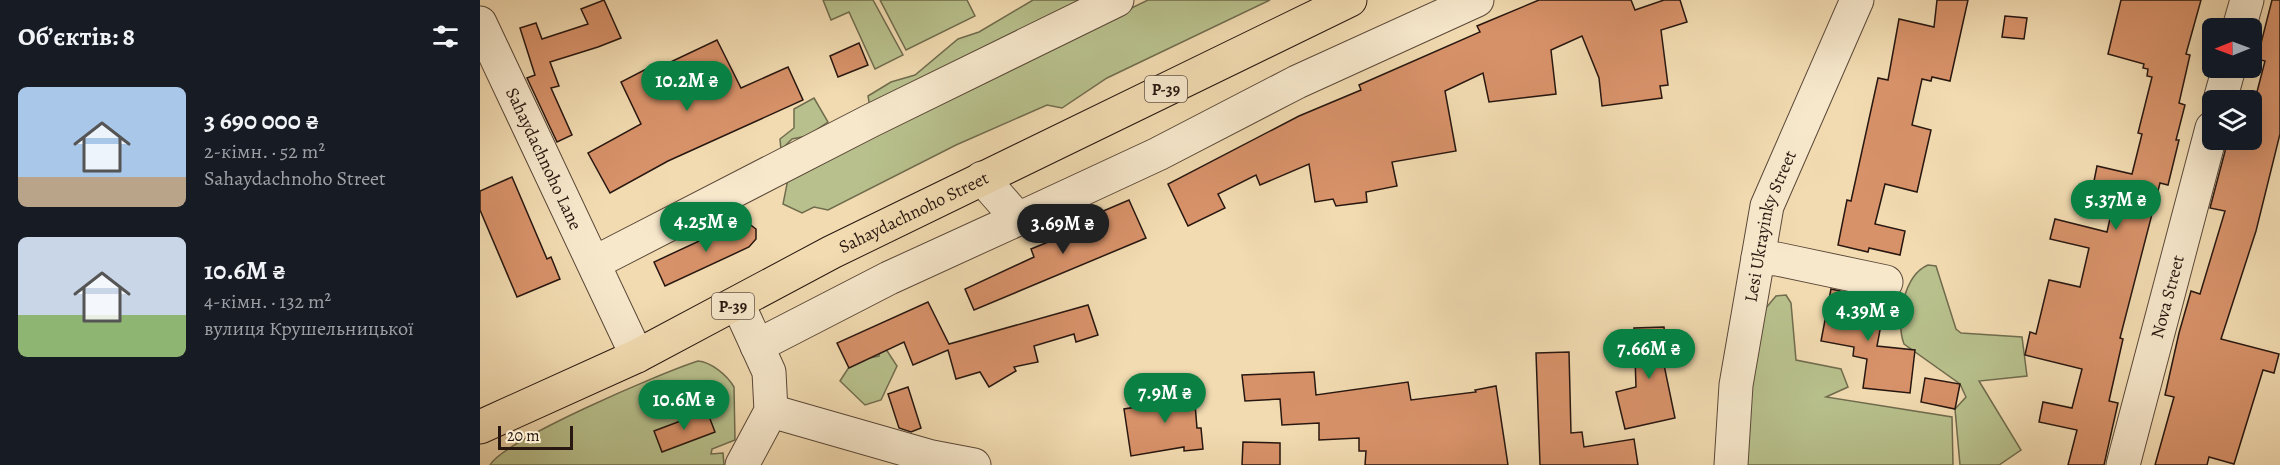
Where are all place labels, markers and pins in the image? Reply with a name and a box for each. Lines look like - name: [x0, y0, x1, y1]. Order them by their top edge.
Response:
- pin: 10.2M ₴: [632, 61, 742, 112]
- pin: 5.37M ₴: [2061, 180, 2171, 231]
- pin: 4.25M ₴: [651, 202, 761, 253]
- pin: 3.69M ₴: [1008, 204, 1118, 255]
- pin: 4.39M ₴: [1813, 291, 1923, 342]
- pin: 7.66M ₴: [1594, 329, 1704, 380]
- pin: 7.9M ₴: [1116, 373, 1214, 424]
- pin: 10.6M ₴: [629, 380, 739, 431]

